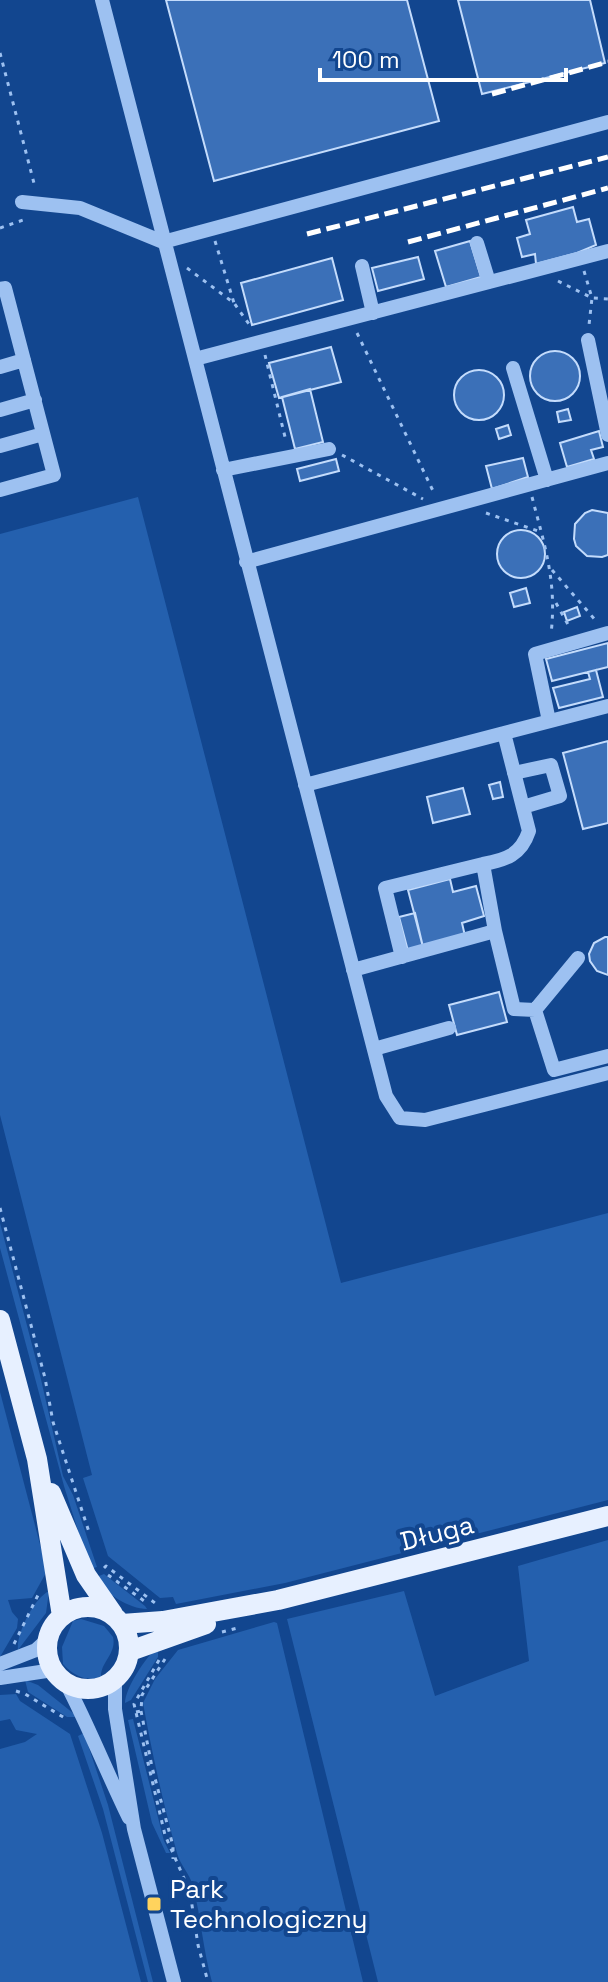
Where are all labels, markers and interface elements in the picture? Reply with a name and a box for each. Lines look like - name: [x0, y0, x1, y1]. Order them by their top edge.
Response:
- scale bar: [320, 32, 566, 82]
- text: 100 m: [332, 44, 400, 75]
- street label: Długa: [397, 1507, 477, 1558]
- place label: Park Technologiczny: [170, 1872, 367, 1936]
- marker: Park Technologiczny: [145, 1895, 163, 1913]

